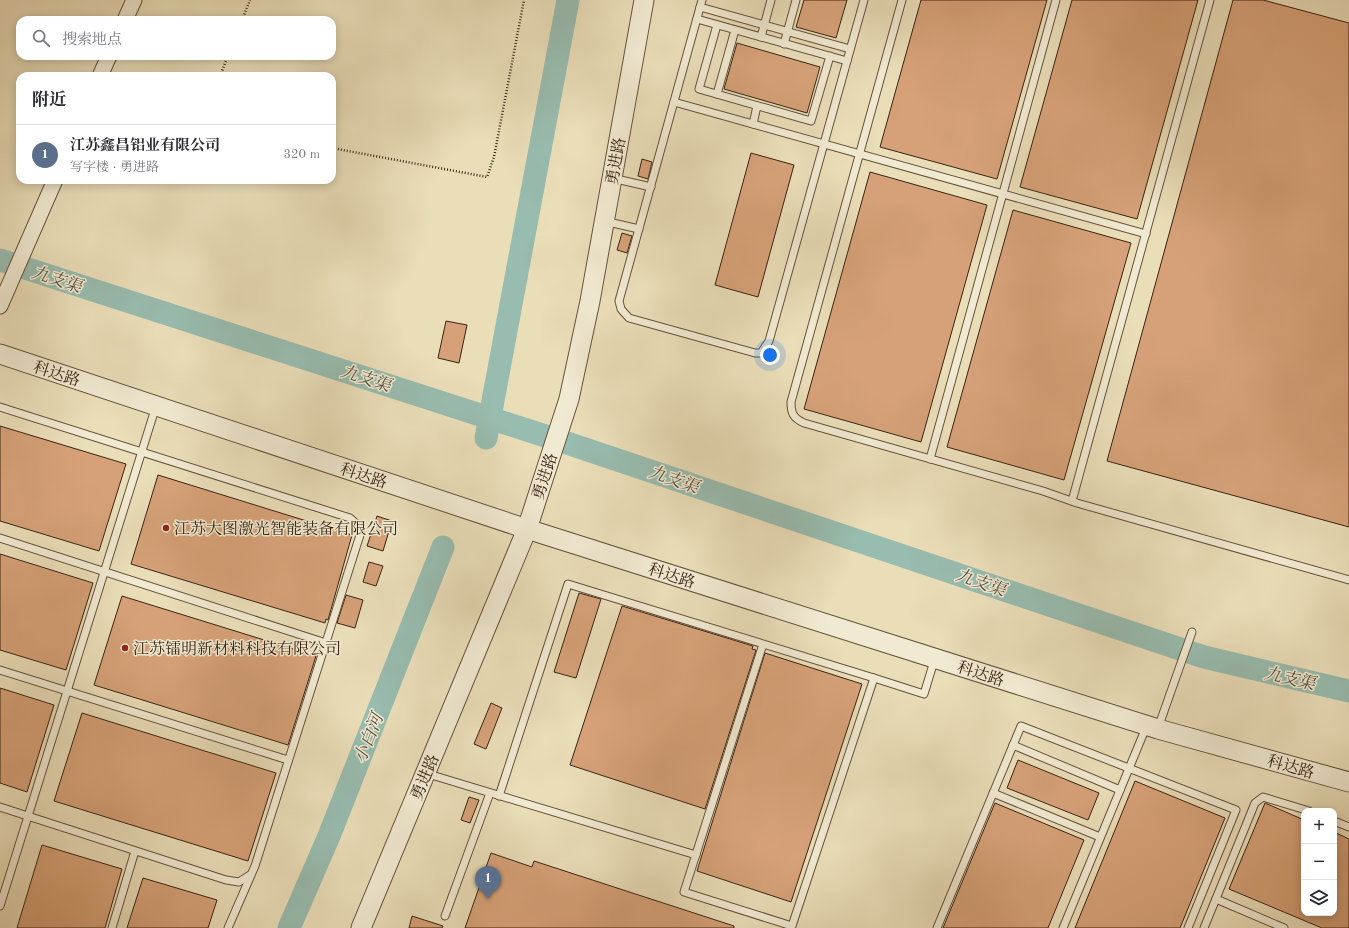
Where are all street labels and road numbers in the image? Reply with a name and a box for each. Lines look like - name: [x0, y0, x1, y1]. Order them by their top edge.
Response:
- street label: 勇进路: [603, 136, 629, 186]
- street label: 科达路: [31, 358, 82, 390]
- street label: 勇进路: [529, 451, 561, 502]
- street label: 科达路: [338, 460, 389, 492]
- street label: 科达路: [646, 560, 697, 592]
- street label: 科达路: [955, 658, 1006, 690]
- street label: 勇进路: [407, 752, 443, 803]
- street label: 科达路: [1265, 752, 1316, 782]

